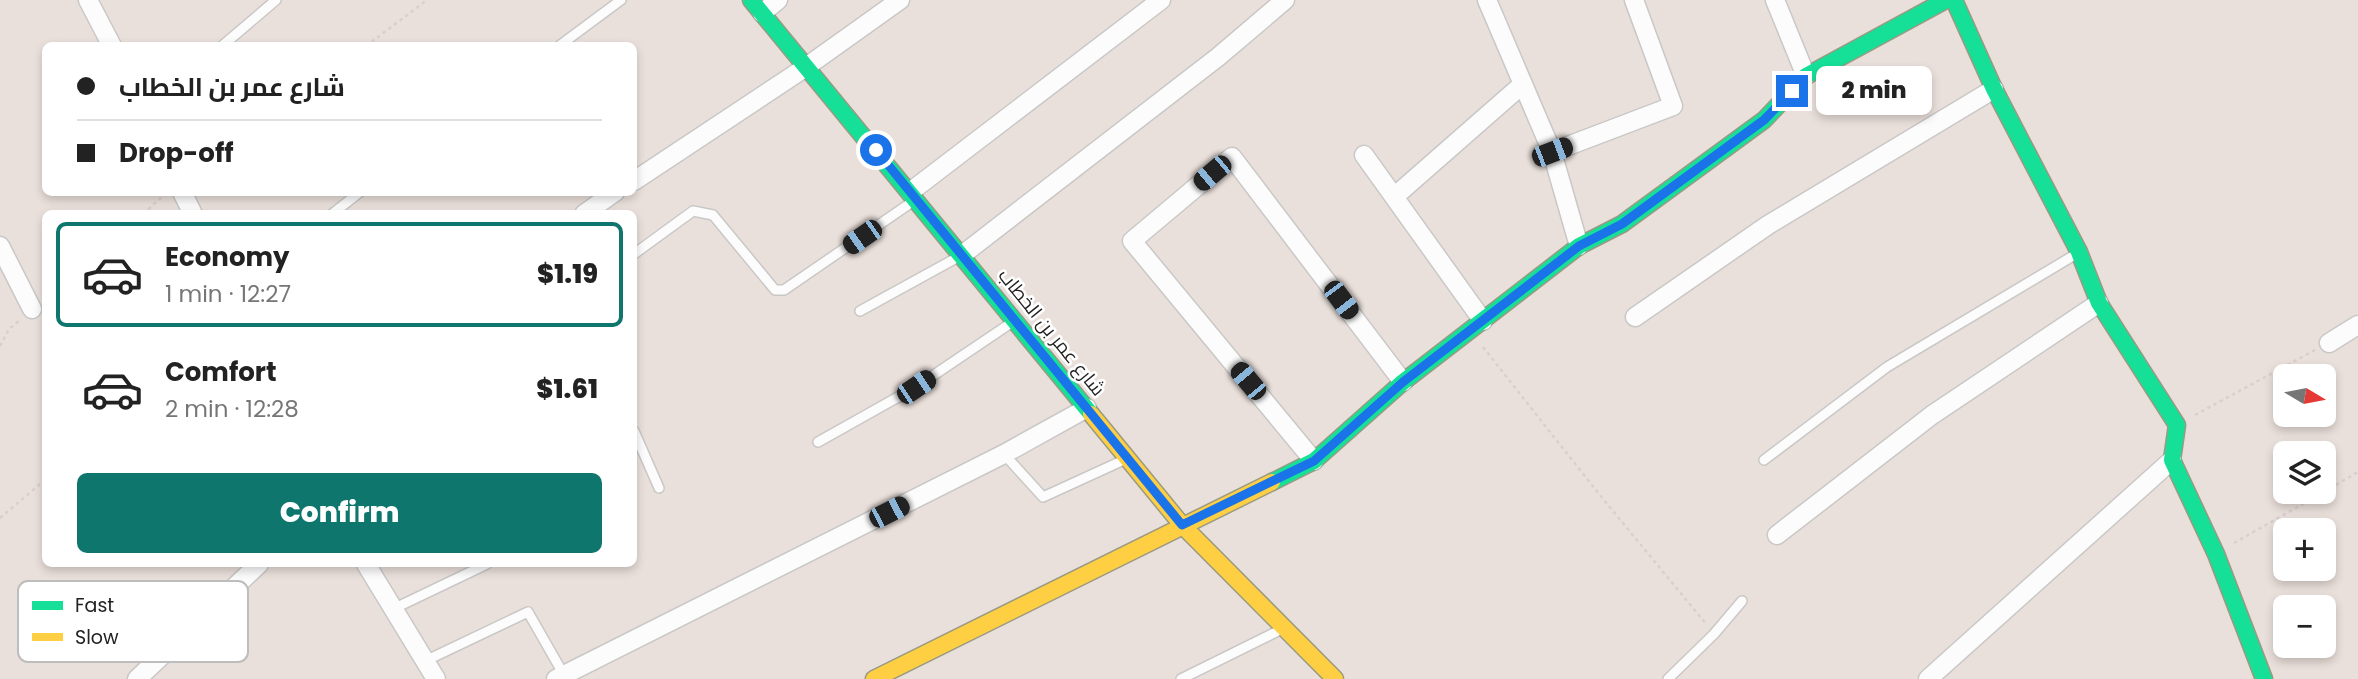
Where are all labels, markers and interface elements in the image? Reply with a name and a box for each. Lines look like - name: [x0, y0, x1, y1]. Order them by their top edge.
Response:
- callout: 2 min: [1816, 66, 1932, 116]
- text: شارع عمر بن الخطاب: [119, 69, 345, 105]
- text: 2 min: [1842, 74, 1906, 106]
- route end: [1776, 75, 1808, 107]
- route start: [860, 134, 892, 166]
- text: Drop-off: [119, 135, 234, 171]
- car: [1529, 135, 1576, 169]
- car: [1190, 151, 1235, 195]
- car: [839, 216, 886, 258]
- text: Economy: [165, 239, 289, 275]
- icon: car: [81, 243, 144, 306]
- text: $1.19: [537, 256, 598, 292]
- street label: شارع عمر بن الخطاب: [992, 263, 1111, 402]
- car: [1320, 277, 1363, 323]
- text: 1 min · 12:27: [165, 278, 291, 310]
- text: Comfort: [165, 354, 277, 390]
- icon: car: [81, 358, 144, 421]
- car: [1227, 358, 1270, 404]
- north arrow: [2273, 364, 2336, 427]
- map controls: [2273, 364, 2336, 658]
- car: [893, 367, 940, 407]
- text: $1.61: [536, 371, 598, 407]
- text: 2 min · 12:28: [165, 393, 299, 425]
- button: layers: [2273, 441, 2336, 504]
- button: Confirm: [77, 473, 602, 553]
- car: [866, 493, 913, 531]
- button: +: [2273, 518, 2336, 581]
- legend: [18, 581, 248, 662]
- text: Fast: [75, 592, 114, 619]
- button: −: [2273, 595, 2336, 658]
- text: Slow: [75, 624, 119, 651]

